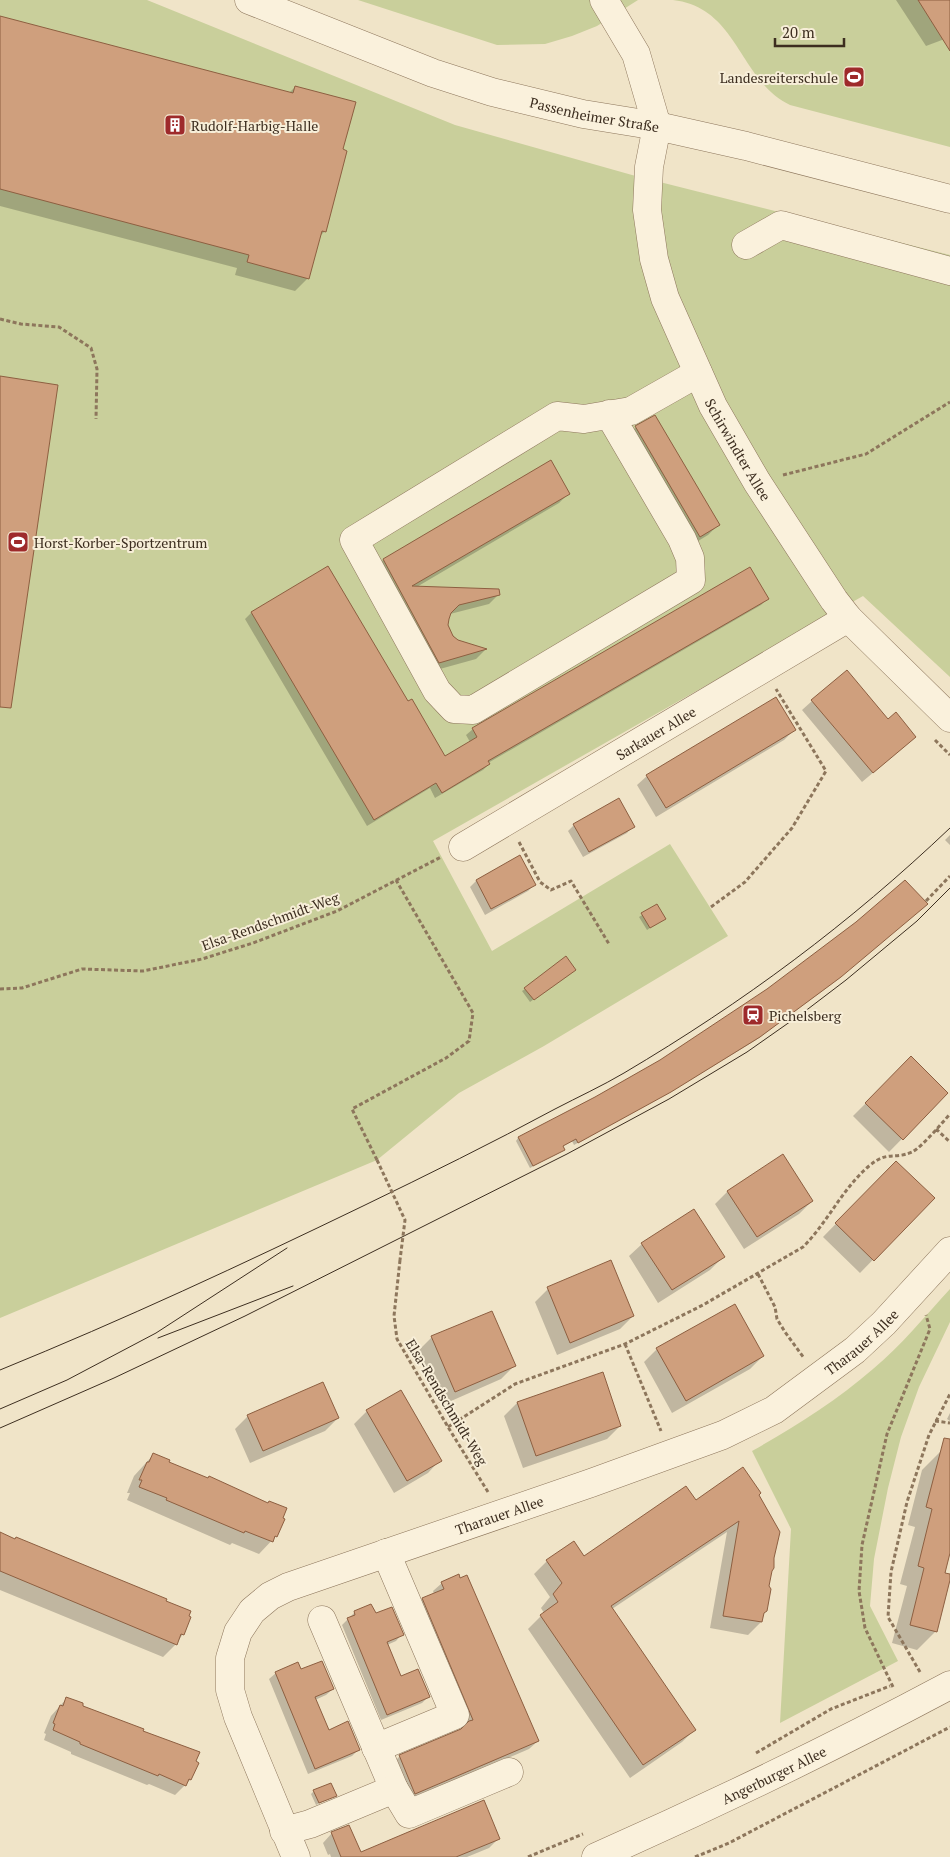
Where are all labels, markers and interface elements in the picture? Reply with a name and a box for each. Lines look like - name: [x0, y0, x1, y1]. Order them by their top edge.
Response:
- scale bar: [775, 15, 844, 47]
- text: 20 m: [782, 22, 815, 42]
- sports icon: Landesreiterschule: [842, 65, 866, 89]
- place label: Landesreiterschule: [720, 68, 838, 87]
- street label: Passenheimer Straße: [528, 92, 661, 136]
- building icon: Rudolf-Harbig-Halle: [163, 113, 187, 137]
- place label: Rudolf-Harbig-Halle: [191, 116, 318, 135]
- street label: Schirwindter Allee: [701, 395, 776, 504]
- sports icon: Horst-Korber-Sportzentrum: [6, 530, 30, 554]
- place label: Horst-Korber-Sportzentrum: [34, 533, 207, 552]
- street label: Sarkauer Allee: [612, 701, 699, 764]
- street label: Elsa-Rendschmidt-Weg: [199, 887, 342, 955]
- station icon: Pichelsberg: [741, 1003, 765, 1027]
- place label: Pichelsberg: [769, 1006, 842, 1025]
- street label: Tharauer Allee: [820, 1305, 902, 1379]
- street label: Elsa-Rendschmidt-Weg: [402, 1335, 493, 1469]
- street label: Tharauer Allee: [453, 1491, 546, 1538]
- street label: Angerburger Allee: [718, 1741, 829, 1808]

